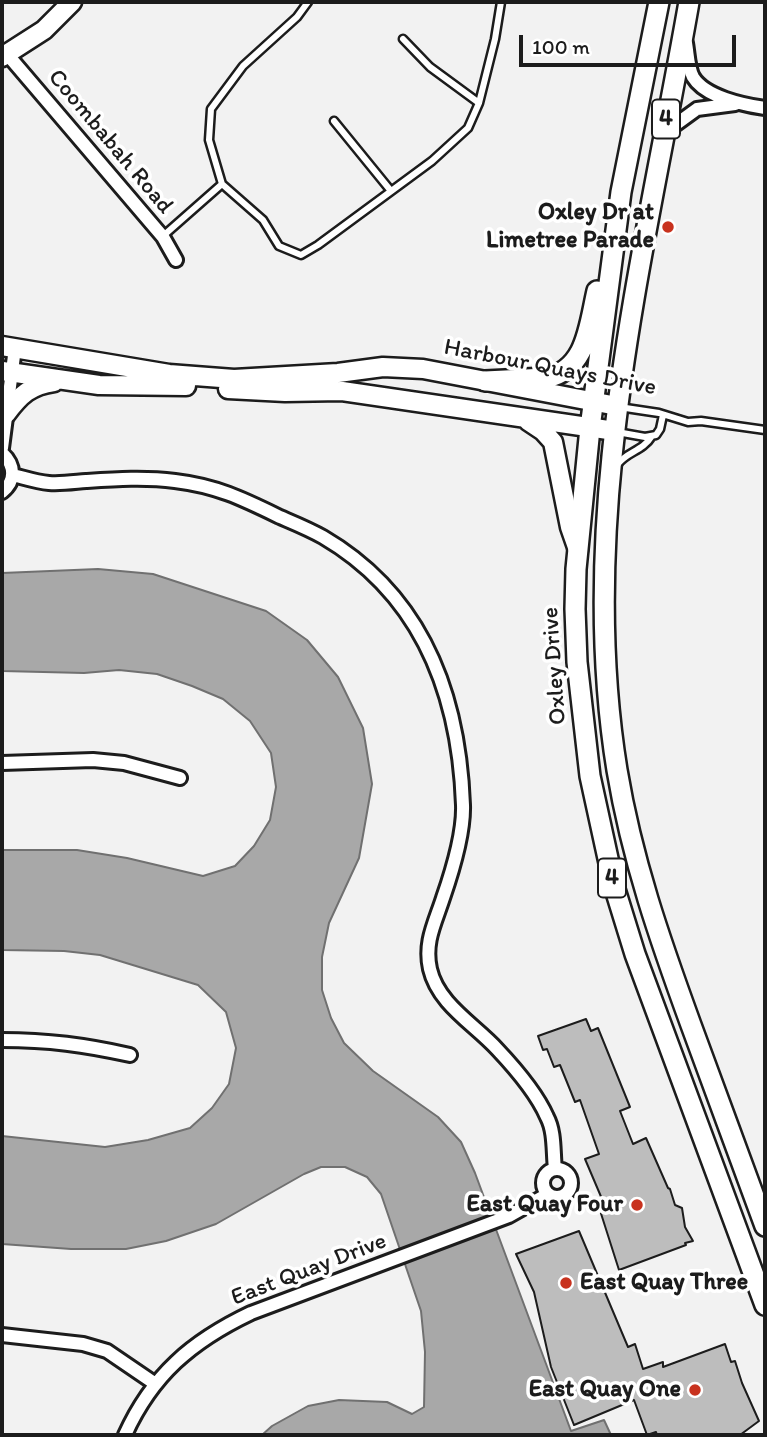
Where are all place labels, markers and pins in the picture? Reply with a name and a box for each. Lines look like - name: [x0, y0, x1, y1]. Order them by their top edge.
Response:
- place label: Oxley Dr at Limetree Parade: [486, 199, 654, 255]
- marker: Oxley Dr at Limetree Parade: [660, 219, 676, 235]
- place label: East Quay Four: [467, 1191, 623, 1219]
- marker: East Quay Four: [629, 1197, 645, 1213]
- place label: East Quay Three: [580, 1269, 748, 1297]
- marker: East Quay Three: [558, 1275, 574, 1291]
- place label: East Quay One: [529, 1376, 681, 1404]
- marker: East Quay One: [687, 1382, 703, 1398]

